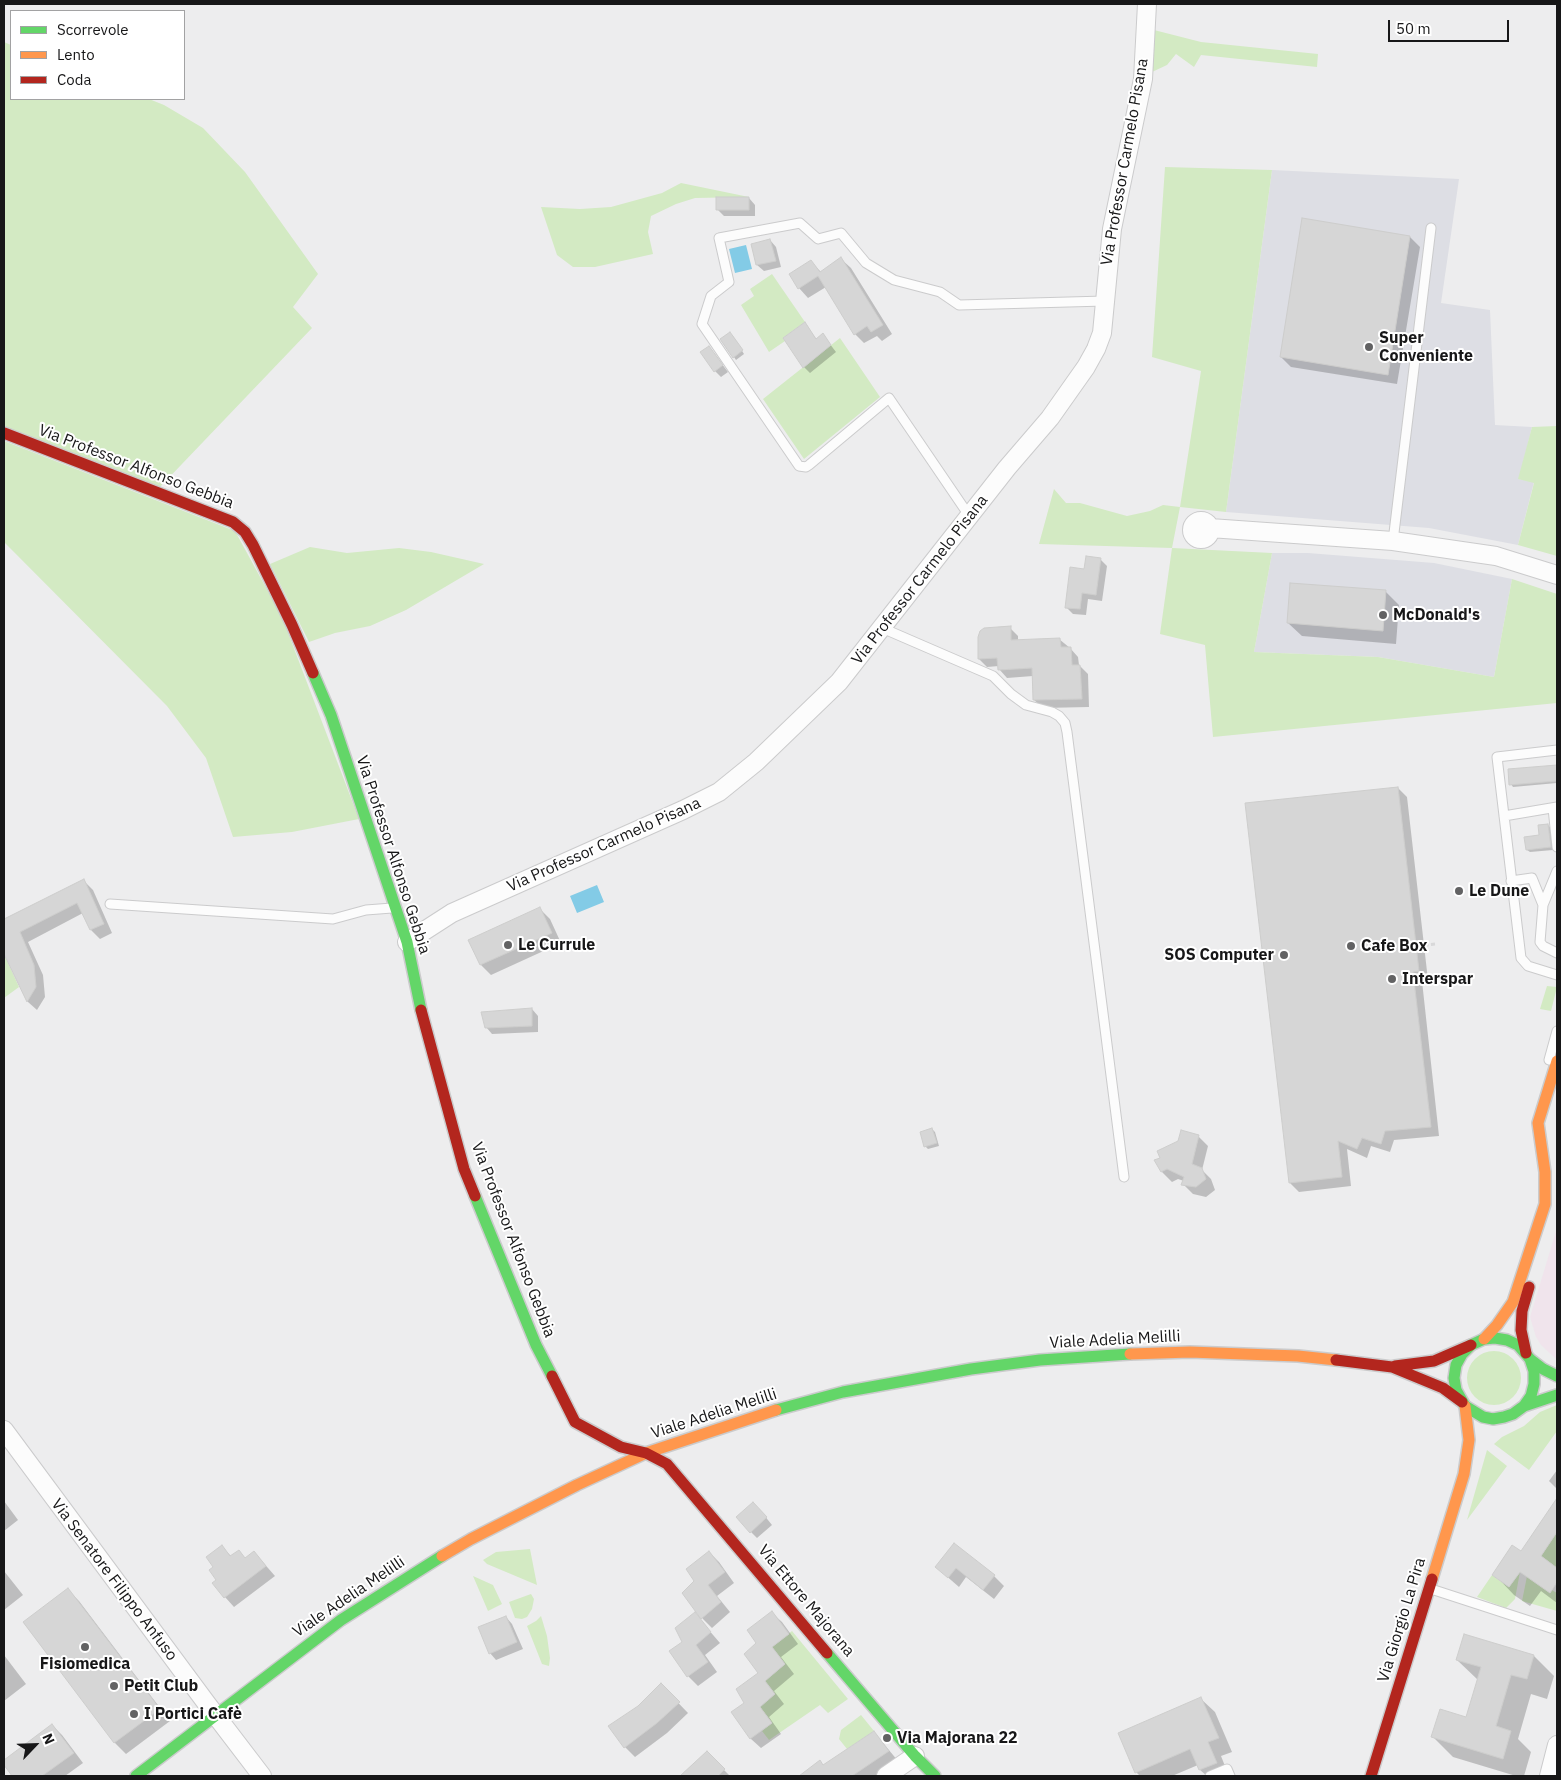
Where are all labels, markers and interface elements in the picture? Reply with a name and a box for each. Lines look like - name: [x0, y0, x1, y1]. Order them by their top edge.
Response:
- legend: [10, 10, 185, 100]
- scale bar: [1391, 10, 1512, 42]
- text: 50 m: [1396, 19, 1431, 38]
- text: Scorrevole: [57, 20, 129, 39]
- text: Lento: [57, 45, 95, 64]
- street label: Via Professor Carmelo Pisana: [1097, 57, 1153, 267]
- text: Coda: [57, 70, 91, 89]
- place label: Super Conveniente: [1379, 328, 1473, 366]
- marker: Super Conveniente: [1363, 341, 1375, 353]
- street label: Via Professor Alfonso Gebbia: [36, 421, 236, 513]
- street label: Via Professor Carmelo Pisana: [848, 491, 992, 669]
- place label: McDonald's: [1393, 605, 1480, 625]
- marker: McDonald's: [1377, 609, 1389, 621]
- street label: Via Professor Alfonso Gebbia: [352, 753, 434, 957]
- street label: Via Professor Carmelo Pisana: [504, 793, 704, 897]
- place label: Le Dune: [1469, 881, 1529, 901]
- marker: Le Dune: [1453, 885, 1465, 897]
- place label: Le Currule: [518, 935, 595, 955]
- place label: Cafe Box: [1361, 936, 1427, 956]
- marker: Le Currule: [502, 939, 514, 951]
- marker: Cafe Box: [1345, 940, 1357, 952]
- place label: SOS Computer: [1164, 945, 1274, 965]
- marker: SOS Computer: [1278, 949, 1290, 961]
- place label: Interspar: [1402, 969, 1473, 989]
- marker: Interspar: [1386, 973, 1398, 985]
- street label: Via Professor Alfonso Gebbia: [467, 1140, 559, 1340]
- street label: Viale Adelia Melilli: [1049, 1327, 1181, 1353]
- street label: Viale Adelia Melilli: [649, 1385, 779, 1443]
- street label: Via Senatore Filippo Anfuso: [47, 1495, 181, 1665]
- street label: Via Ettore Majorana: [754, 1541, 858, 1661]
- street label: Viale Adelia Melilli: [289, 1552, 409, 1642]
- street label: Via Giorgio La Pira: [1374, 1555, 1430, 1685]
- marker: Fisiomedica: [79, 1641, 91, 1653]
- place label: Fisiomedica: [40, 1654, 130, 1674]
- place label: Petit Club: [124, 1676, 198, 1696]
- marker: Petit Club: [108, 1680, 120, 1692]
- place label: I Portici Cafè: [144, 1704, 242, 1724]
- marker: I Portici Cafè: [128, 1708, 140, 1720]
- north arrow: [10, 1720, 60, 1770]
- place label: Via Majorana 22: [897, 1728, 1018, 1748]
- text: N: [38, 1731, 59, 1747]
- marker: Via Majorana 22: [881, 1732, 893, 1744]

